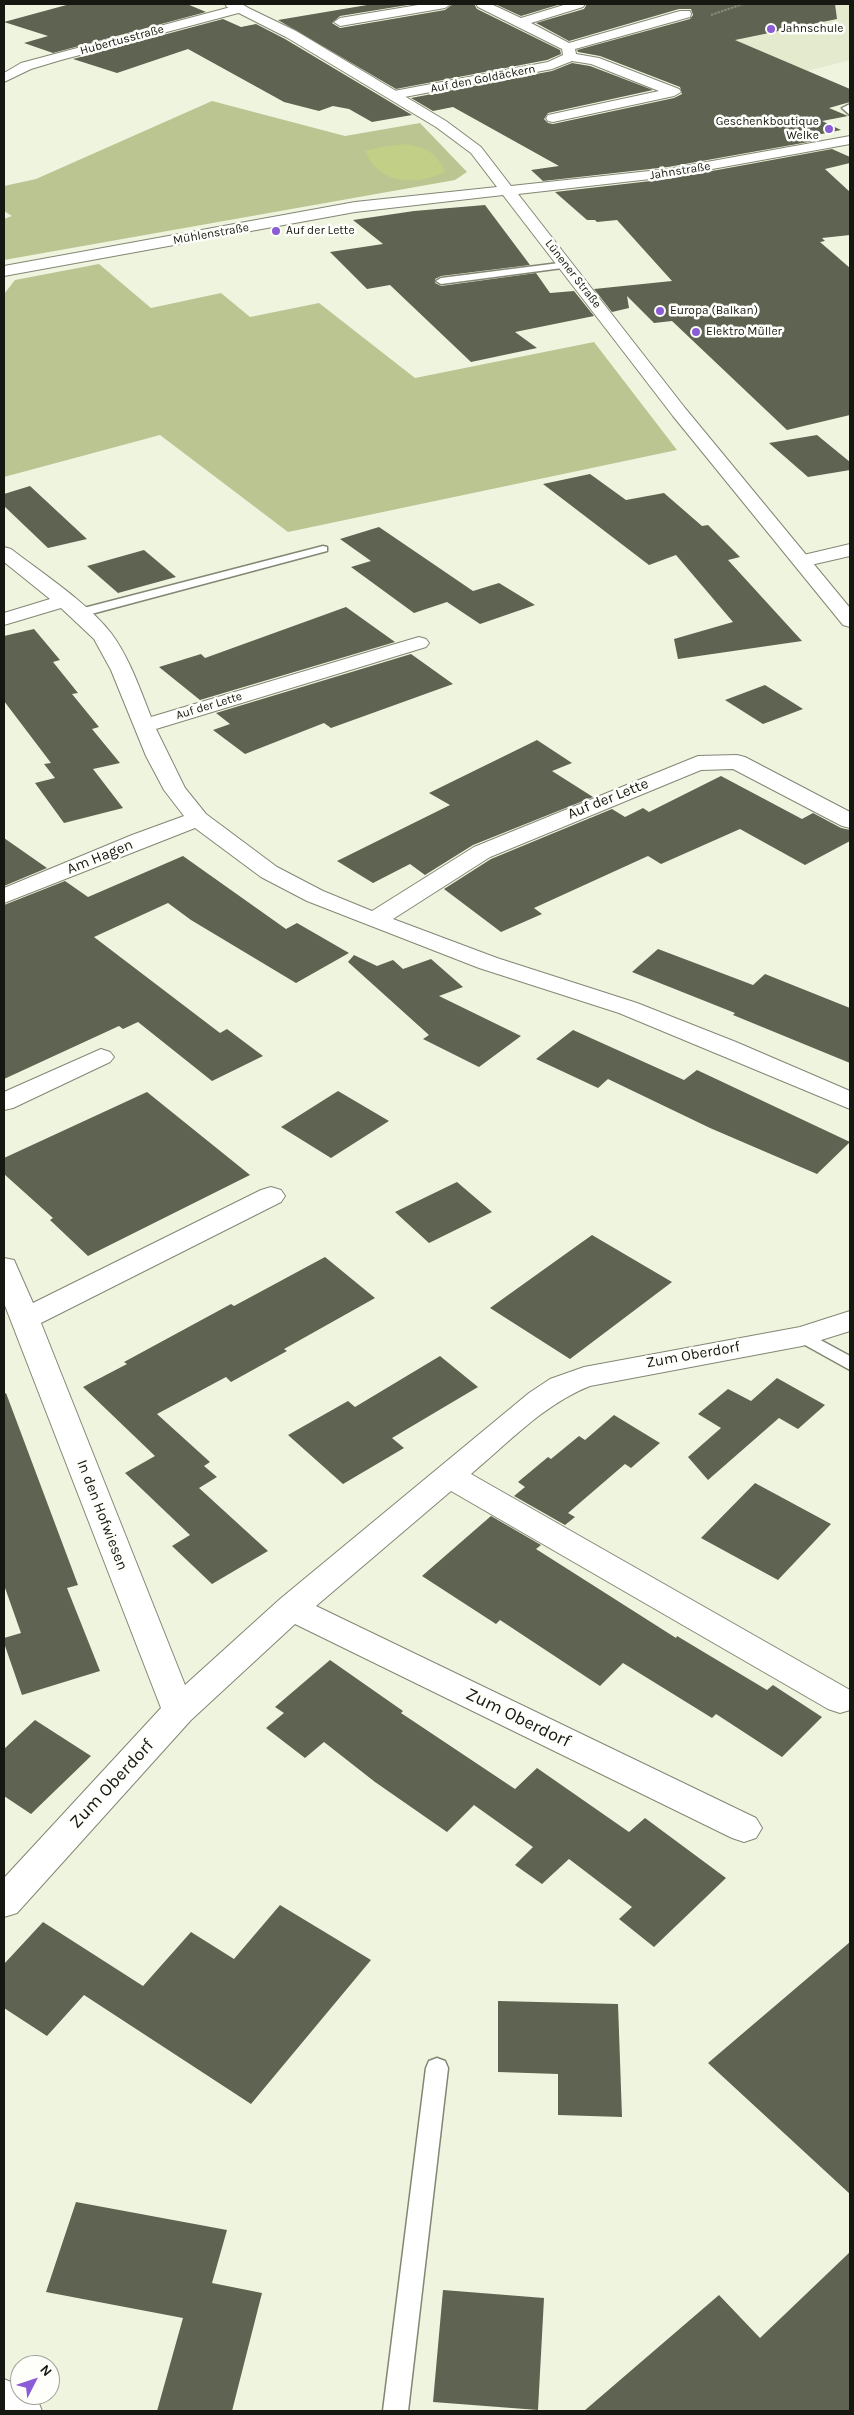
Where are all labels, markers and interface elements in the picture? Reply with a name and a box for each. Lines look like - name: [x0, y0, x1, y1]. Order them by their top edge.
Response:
- street label: Hubertusstraße: [78, 22, 166, 58]
- place label: Jahnschule: [781, 22, 843, 36]
- marker: Jahnschule: [765, 23, 777, 35]
- street label: Auf den Goldäckern: [429, 62, 537, 96]
- place label: Geschenkboutique Welke: [716, 115, 819, 143]
- marker: Geschenkboutique Welke: [823, 123, 835, 135]
- street label: Jahnstraße: [649, 159, 711, 183]
- street label: Mühlenstraße: [172, 220, 250, 248]
- place label: Auf der Lette: [286, 224, 355, 238]
- marker: Auf der Lette: [270, 225, 282, 237]
- street label: Lünener Straße: [542, 237, 604, 311]
- place label: Europa (Balkan): [670, 304, 758, 318]
- marker: Europa (Balkan): [654, 305, 666, 317]
- place label: Elektro Müller: [706, 325, 782, 339]
- marker: Elektro Müller: [690, 326, 702, 338]
- street label: Auf der Lette: [174, 689, 244, 723]
- street label: Auf der Lette: [565, 775, 651, 823]
- street label: Am Hagen: [64, 836, 136, 878]
- street label: Zum Oberdorf: [645, 1338, 741, 1372]
- street label: In den Hofwiesen: [73, 1457, 131, 1573]
- street label: Zum Oberdorf: [462, 1683, 574, 1753]
- street label: Zum Oberdorf: [65, 1735, 159, 1833]
- north arrow: [10, 2355, 60, 2405]
- text: N: [36, 2361, 56, 2380]

